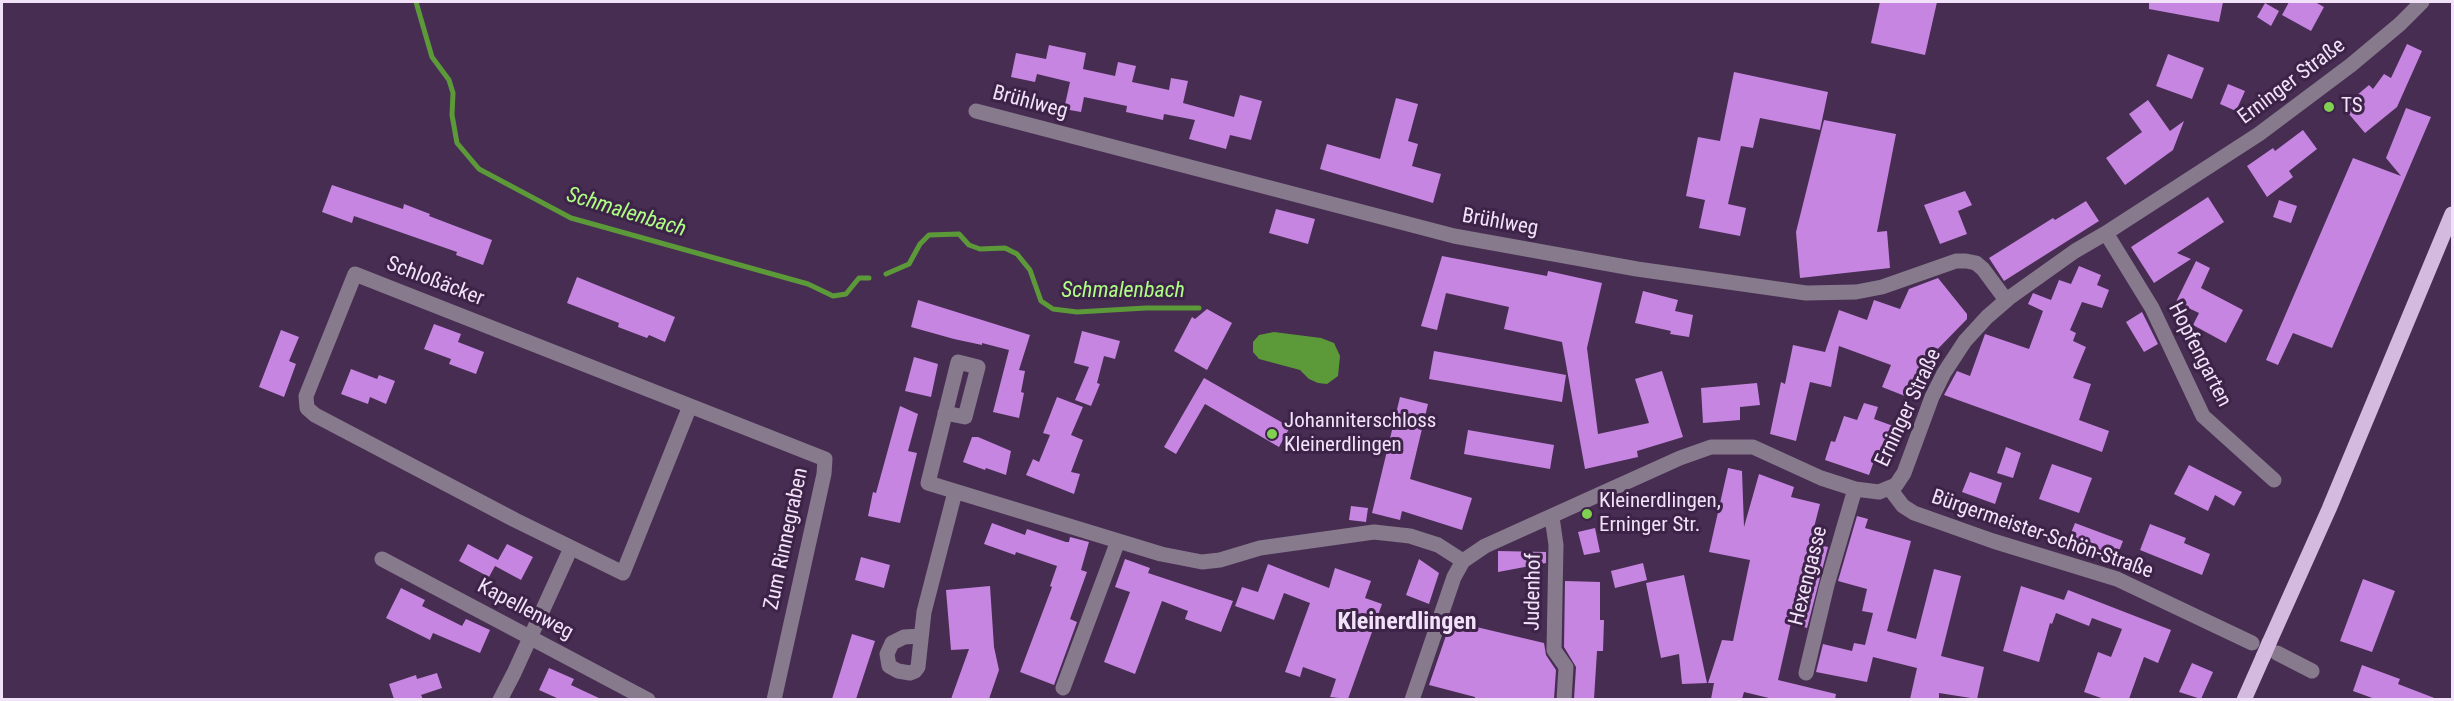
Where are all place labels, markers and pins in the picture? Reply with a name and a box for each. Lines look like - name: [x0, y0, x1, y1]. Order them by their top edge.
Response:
- place label: TS: [2341, 94, 2363, 120]
- marker: TS: [2322, 100, 2336, 114]
- place label: Johanniterschloss Kleinerdlingen: [1284, 409, 1436, 459]
- marker: Johanniterschloss Kleinerdlingen: [1265, 427, 1279, 441]
- place label: Kleinerdlingen, Erninger Str.: [1599, 489, 1721, 539]
- marker: Kleinerdlingen, Erninger Str.: [1580, 507, 1594, 521]

